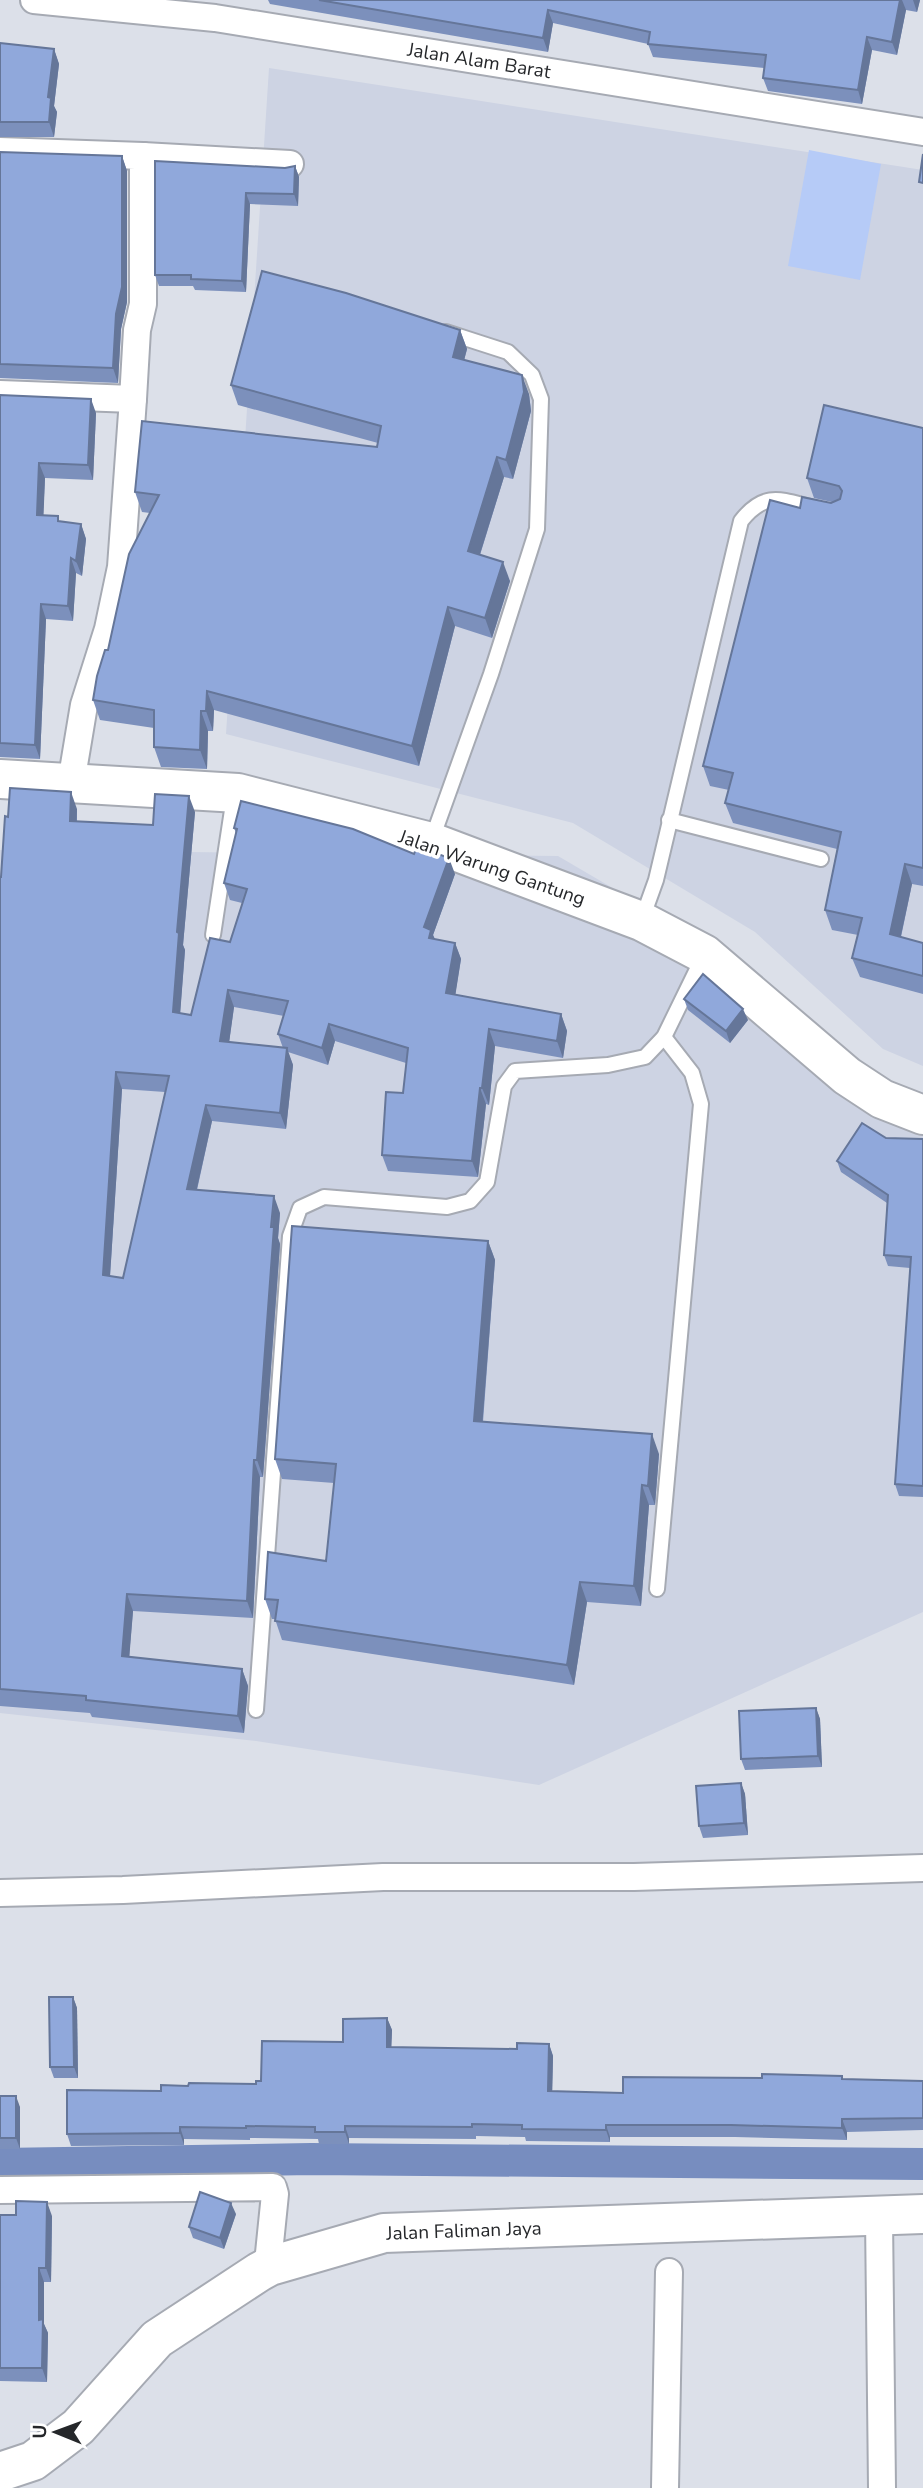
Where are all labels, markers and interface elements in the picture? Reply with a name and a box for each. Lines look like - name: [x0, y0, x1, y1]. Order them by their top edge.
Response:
- street label: Jalan Alam Barat: [405, 37, 553, 85]
- street label: Jalan Warung Gantung: [394, 824, 589, 912]
- street label: Jalan Faliman Jaya: [385, 2215, 542, 2247]
- north arrow: [21, 2397, 91, 2467]
- text: U: [27, 2424, 53, 2439]

